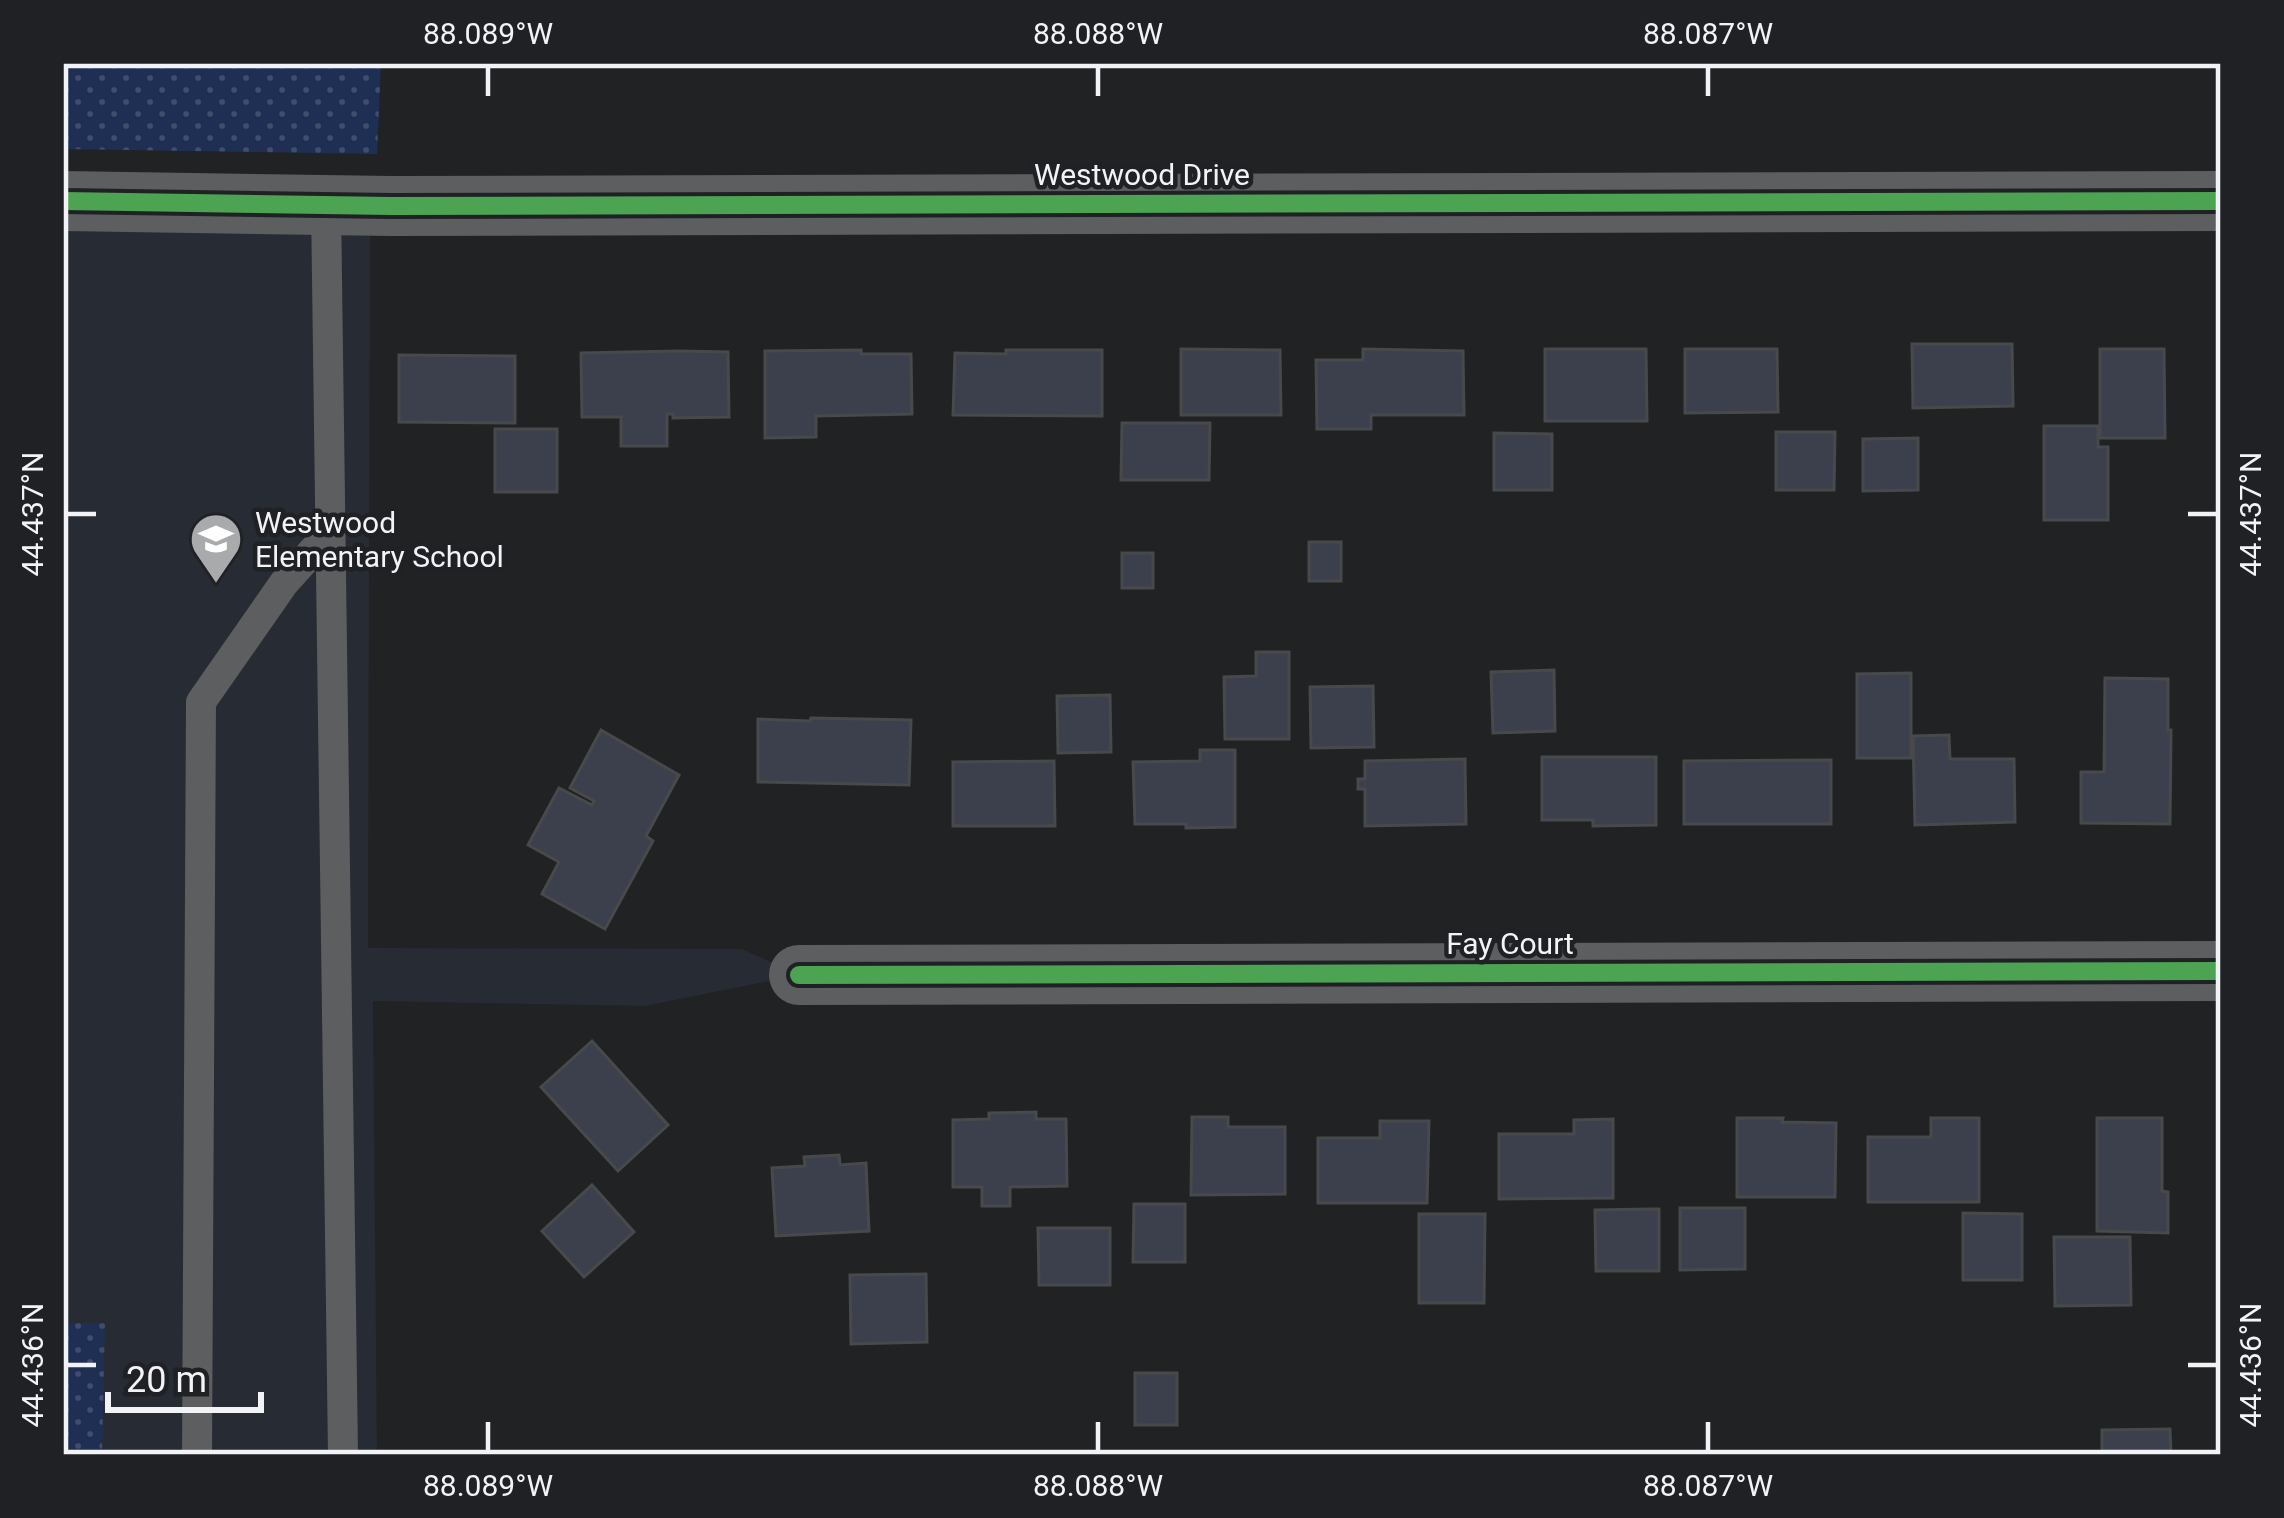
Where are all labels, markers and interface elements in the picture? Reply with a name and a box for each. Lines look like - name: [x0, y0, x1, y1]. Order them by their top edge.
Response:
- text: 88.089°W: [423, 16, 553, 51]
- text: 88.088°W: [1033, 16, 1163, 51]
- text: 88.087°W: [1643, 16, 1773, 51]
- street label: Westwood Drive: [1034, 157, 1250, 192]
- text: 44.437°N: [15, 452, 50, 576]
- text: 44.437°N: [2233, 452, 2268, 576]
- place label: Westwood Elementary School: [255, 505, 504, 574]
- school or university icon: Westwood Elementary School: [188, 511, 244, 585]
- street label: Fay Court: [1446, 926, 1574, 961]
- text: 44.436°N: [15, 1303, 50, 1427]
- text: 44.436°N: [2233, 1303, 2268, 1427]
- scale bar: [108, 1338, 261, 1412]
- text: 20 m: [126, 1359, 207, 1401]
- text: 88.089°W: [423, 1468, 553, 1503]
- text: 88.088°W: [1033, 1468, 1163, 1503]
- text: 88.087°W: [1643, 1468, 1773, 1503]

